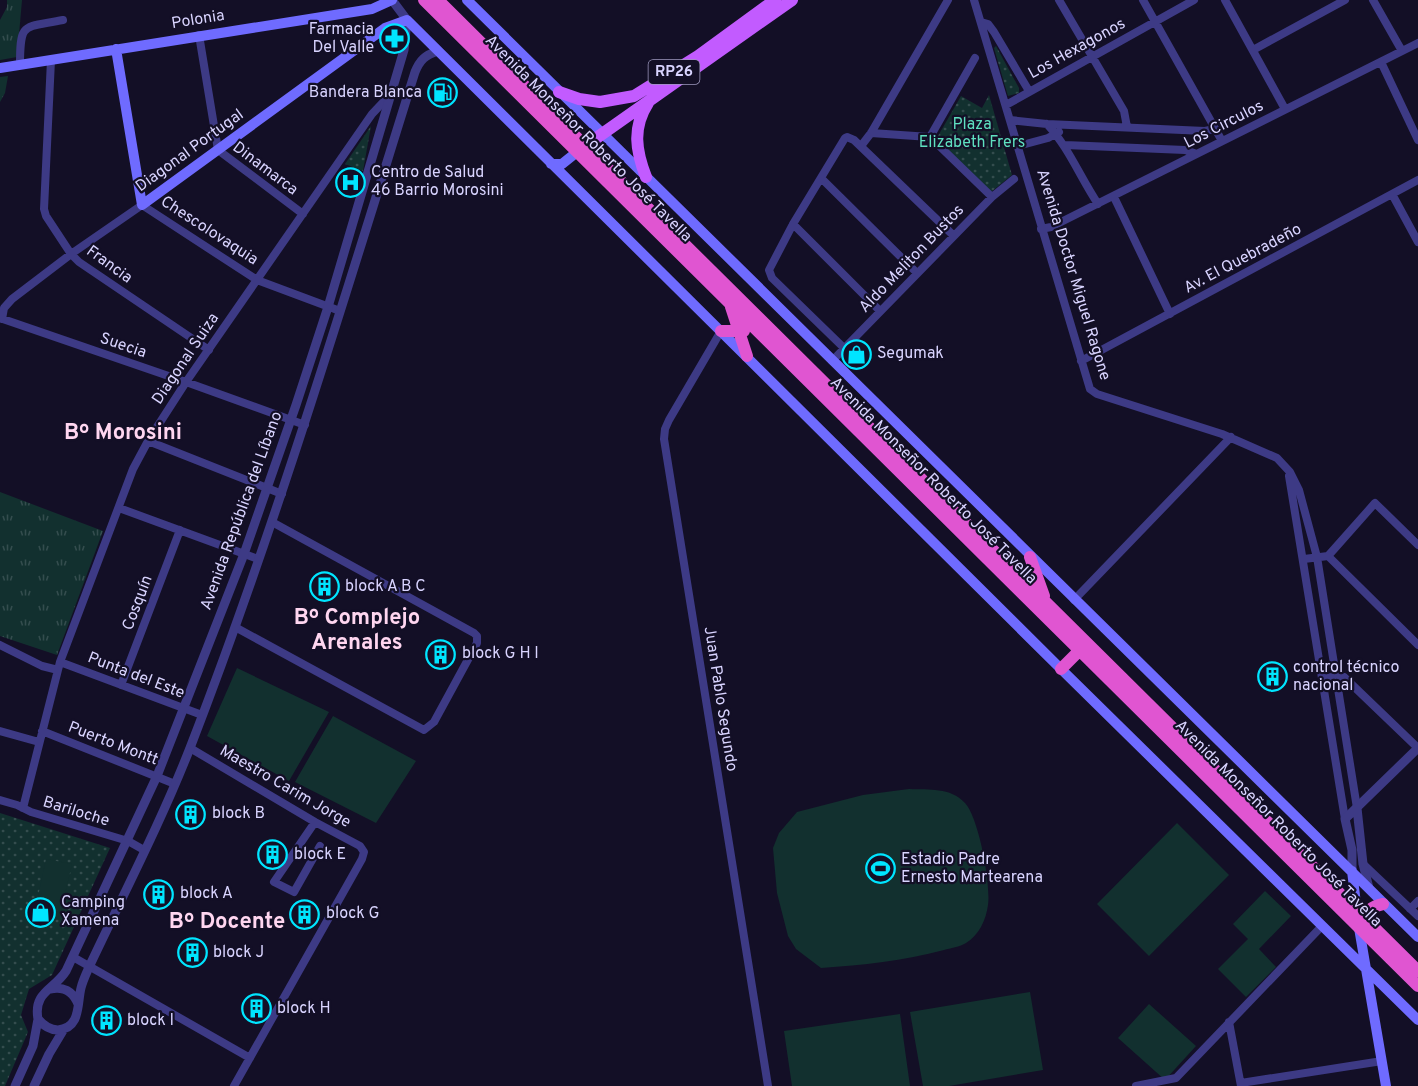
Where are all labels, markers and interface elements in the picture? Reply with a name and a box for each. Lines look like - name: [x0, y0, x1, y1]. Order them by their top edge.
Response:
- street label: Polonia: [170, 6, 226, 34]
- street label: Los Hexagonos: [1025, 14, 1129, 84]
- place label: Farmacia Del Valle: [309, 20, 374, 58]
- pharmacy icon: Farmacia Del Valle: [379, 23, 411, 55]
- street label: Avenida Monseñor Roberto José Tavella: [480, 31, 696, 247]
- road number: RP26: [648, 60, 700, 84]
- fuel station icon: Bandera Blanca: [427, 77, 459, 109]
- place label: Bandera Blanca: [309, 83, 422, 103]
- street label: Los Circulos: [1181, 96, 1267, 154]
- street label: Diagonal Portugal: [132, 105, 248, 197]
- park label: Plaza Elizabeth Frers: [919, 115, 1025, 153]
- street label: Dinamarca: [228, 138, 302, 200]
- place label: Centro de Salud 46 Barrio Morosini: [371, 163, 504, 201]
- hospital icon: Centro de Salud 46 Barrio Morosini: [334, 166, 366, 198]
- street label: Avenida Doctor Miguel Ragone: [1031, 167, 1115, 383]
- street label: Chescolovaquia: [156, 192, 262, 270]
- street label: Aldo Meliton Bustos: [855, 201, 969, 317]
- street label: Av. El Quebradeño: [1181, 220, 1305, 298]
- street label: Francia: [82, 242, 136, 288]
- street label: Diagonal Suiza: [148, 309, 224, 409]
- street label: Suecia: [97, 329, 149, 363]
- shop icon: Segumak: [840, 338, 872, 370]
- place label: Segumak: [877, 344, 944, 364]
- street label: Avenida Monseñor Roberto José Tavella: [825, 373, 1041, 589]
- street label: Avenida República del Líbano: [197, 409, 287, 613]
- district label: Bº Morosini: [64, 420, 182, 447]
- building icon: block A B C: [308, 571, 340, 603]
- street label: Cosquín: [118, 573, 158, 633]
- place label: block A B C: [345, 577, 426, 597]
- district label: Bº Complejo Arenales: [294, 605, 420, 657]
- street label: Juan Pablo Segundo: [699, 625, 741, 773]
- building icon: block G H I: [425, 638, 457, 670]
- place label: block G H I: [462, 644, 539, 664]
- street label: Punta del Este: [85, 648, 187, 704]
- place label: control técnico nacional: [1293, 658, 1400, 696]
- building icon: control técnico nacional: [1256, 661, 1288, 693]
- street label: Avenida Monseñor Roberto José Tavella: [1170, 716, 1386, 932]
- street label: Puerto Montt: [65, 718, 161, 770]
- street label: Maestro Carim Jorge: [216, 741, 354, 833]
- street label: Bariloche: [40, 792, 112, 832]
- building icon: block B: [175, 798, 207, 830]
- place label: block B: [212, 804, 265, 824]
- building icon: block E: [257, 839, 289, 871]
- place label: block E: [294, 845, 346, 865]
- place label: Estadio Padre Ernesto Martearena: [901, 850, 1043, 888]
- sports icon: Estadio Padre Ernesto Martearena: [864, 853, 896, 885]
- building icon: block A: [143, 878, 175, 910]
- place label: block A: [180, 884, 233, 904]
- place label: Camping Xamena: [61, 893, 125, 931]
- shop icon: Camping Xamena: [24, 896, 56, 928]
- building icon: block G: [289, 898, 321, 930]
- place label: block G: [326, 904, 380, 924]
- district label: Bº Docente: [169, 909, 285, 936]
- building icon: block J: [176, 937, 208, 969]
- place label: block J: [213, 943, 264, 963]
- building icon: block H: [240, 993, 272, 1025]
- place label: block H: [277, 999, 331, 1019]
- building icon: block I: [90, 1005, 122, 1037]
- place label: block I: [127, 1011, 174, 1031]

